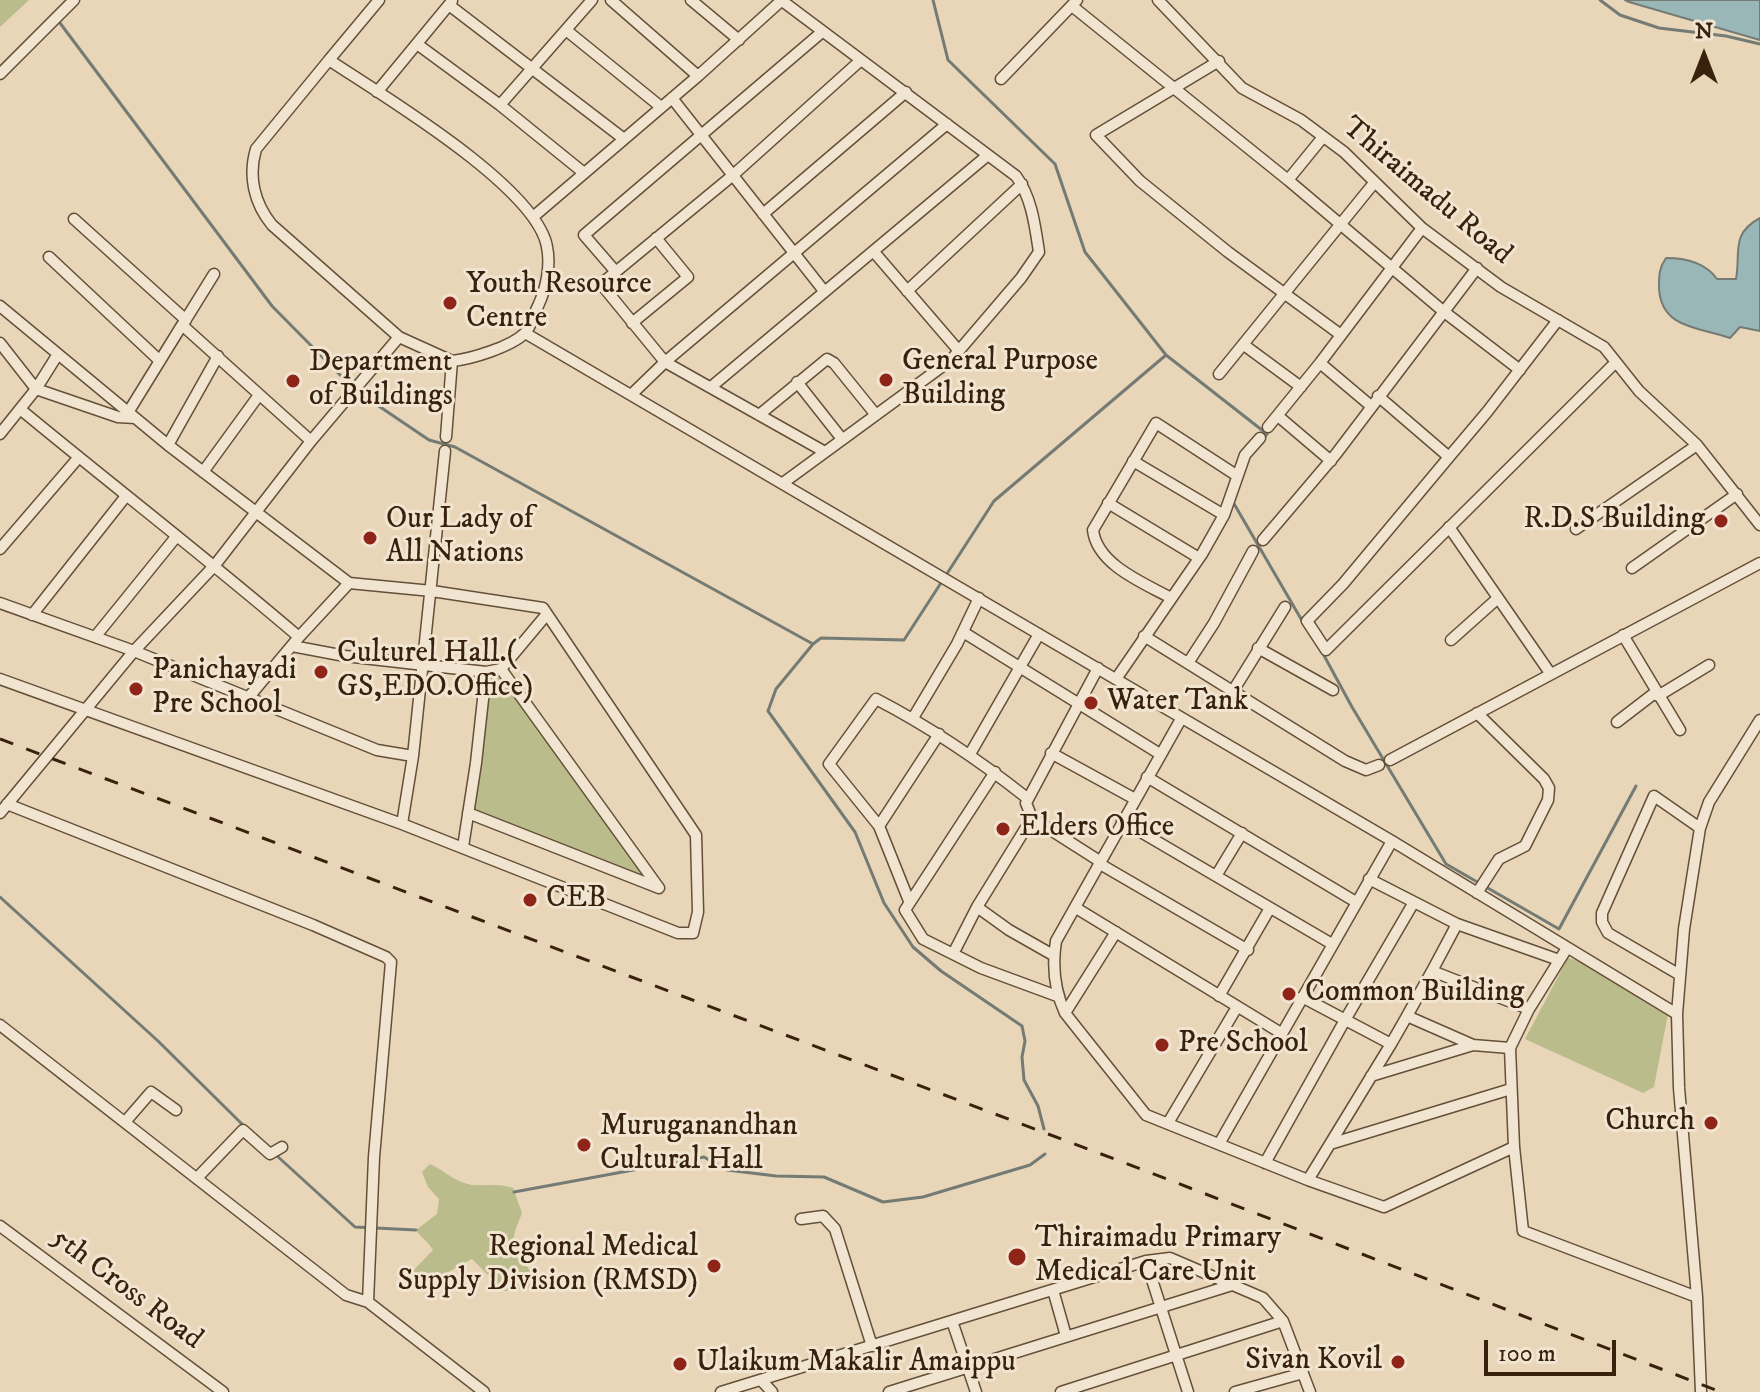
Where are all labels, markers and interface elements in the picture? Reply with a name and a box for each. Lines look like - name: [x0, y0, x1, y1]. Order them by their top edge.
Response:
- north arrow: [1664, 16, 1744, 96]
- text: N: [1695, 18, 1713, 45]
- street label: Thiraimadu Road: [1334, 110, 1518, 274]
- place label: Youth Resource Centre: [466, 268, 652, 338]
- marker: Youth Resource Centre: [441, 294, 459, 312]
- place label: General Purpose Building: [902, 345, 1098, 416]
- place label: Department of Buildings: [309, 346, 453, 416]
- marker: General Purpose Building: [877, 371, 895, 389]
- marker: Department of Buildings: [284, 372, 302, 390]
- place label: Our Lady of All Nations: [386, 503, 533, 574]
- place label: R.D.S Building: [1523, 503, 1705, 539]
- marker: R.D.S Building: [1712, 512, 1730, 530]
- marker: Our Lady of All Nations: [361, 529, 379, 547]
- place label: Culturel Hall.( GS,EDO.Office): [337, 637, 533, 708]
- place label: Panichayadi Pre School: [152, 654, 296, 724]
- marker: Culturel Hall.( GS,EDO.Office): [312, 663, 330, 681]
- marker: Panichayadi Pre School: [127, 680, 145, 698]
- place label: Water Tank: [1107, 685, 1248, 721]
- marker: Water Tank: [1082, 694, 1100, 712]
- place label: Elders Office: [1019, 811, 1174, 847]
- marker: Elders Office: [994, 820, 1012, 838]
- place label: CEB: [546, 882, 606, 918]
- marker: CEB: [521, 891, 539, 909]
- place label: Common Building: [1305, 976, 1524, 1012]
- marker: Common Building: [1280, 985, 1298, 1003]
- place label: Pre School: [1178, 1027, 1308, 1063]
- marker: Pre School: [1153, 1036, 1171, 1054]
- place label: Church: [1605, 1105, 1695, 1141]
- place label: Muruganandhan Cultural Hall: [600, 1110, 798, 1180]
- marker: Church: [1702, 1114, 1720, 1132]
- marker: Muruganandhan Cultural Hall: [575, 1136, 593, 1154]
- street label: 5th Cross Road: [43, 1221, 209, 1359]
- place label: Thiraimadu Primary Medical Care Unit: [1035, 1222, 1281, 1292]
- place label: Regional Medical Supply Division (RMSD): [398, 1231, 698, 1302]
- marker: Thiraimadu Primary Medical Care Unit: [1006, 1246, 1028, 1268]
- marker: Regional Medical Supply Division (RMSD): [705, 1257, 723, 1275]
- scale bar: [1488, 1324, 1620, 1374]
- text: 100 m: [1498, 1339, 1556, 1369]
- place label: Sivan Kovil: [1245, 1344, 1382, 1380]
- place label: Ulaikum Makalir Amaippu: [696, 1346, 1016, 1382]
- marker: Sivan Kovil: [1389, 1353, 1407, 1371]
- marker: Ulaikum Makalir Amaippu: [671, 1355, 689, 1373]

